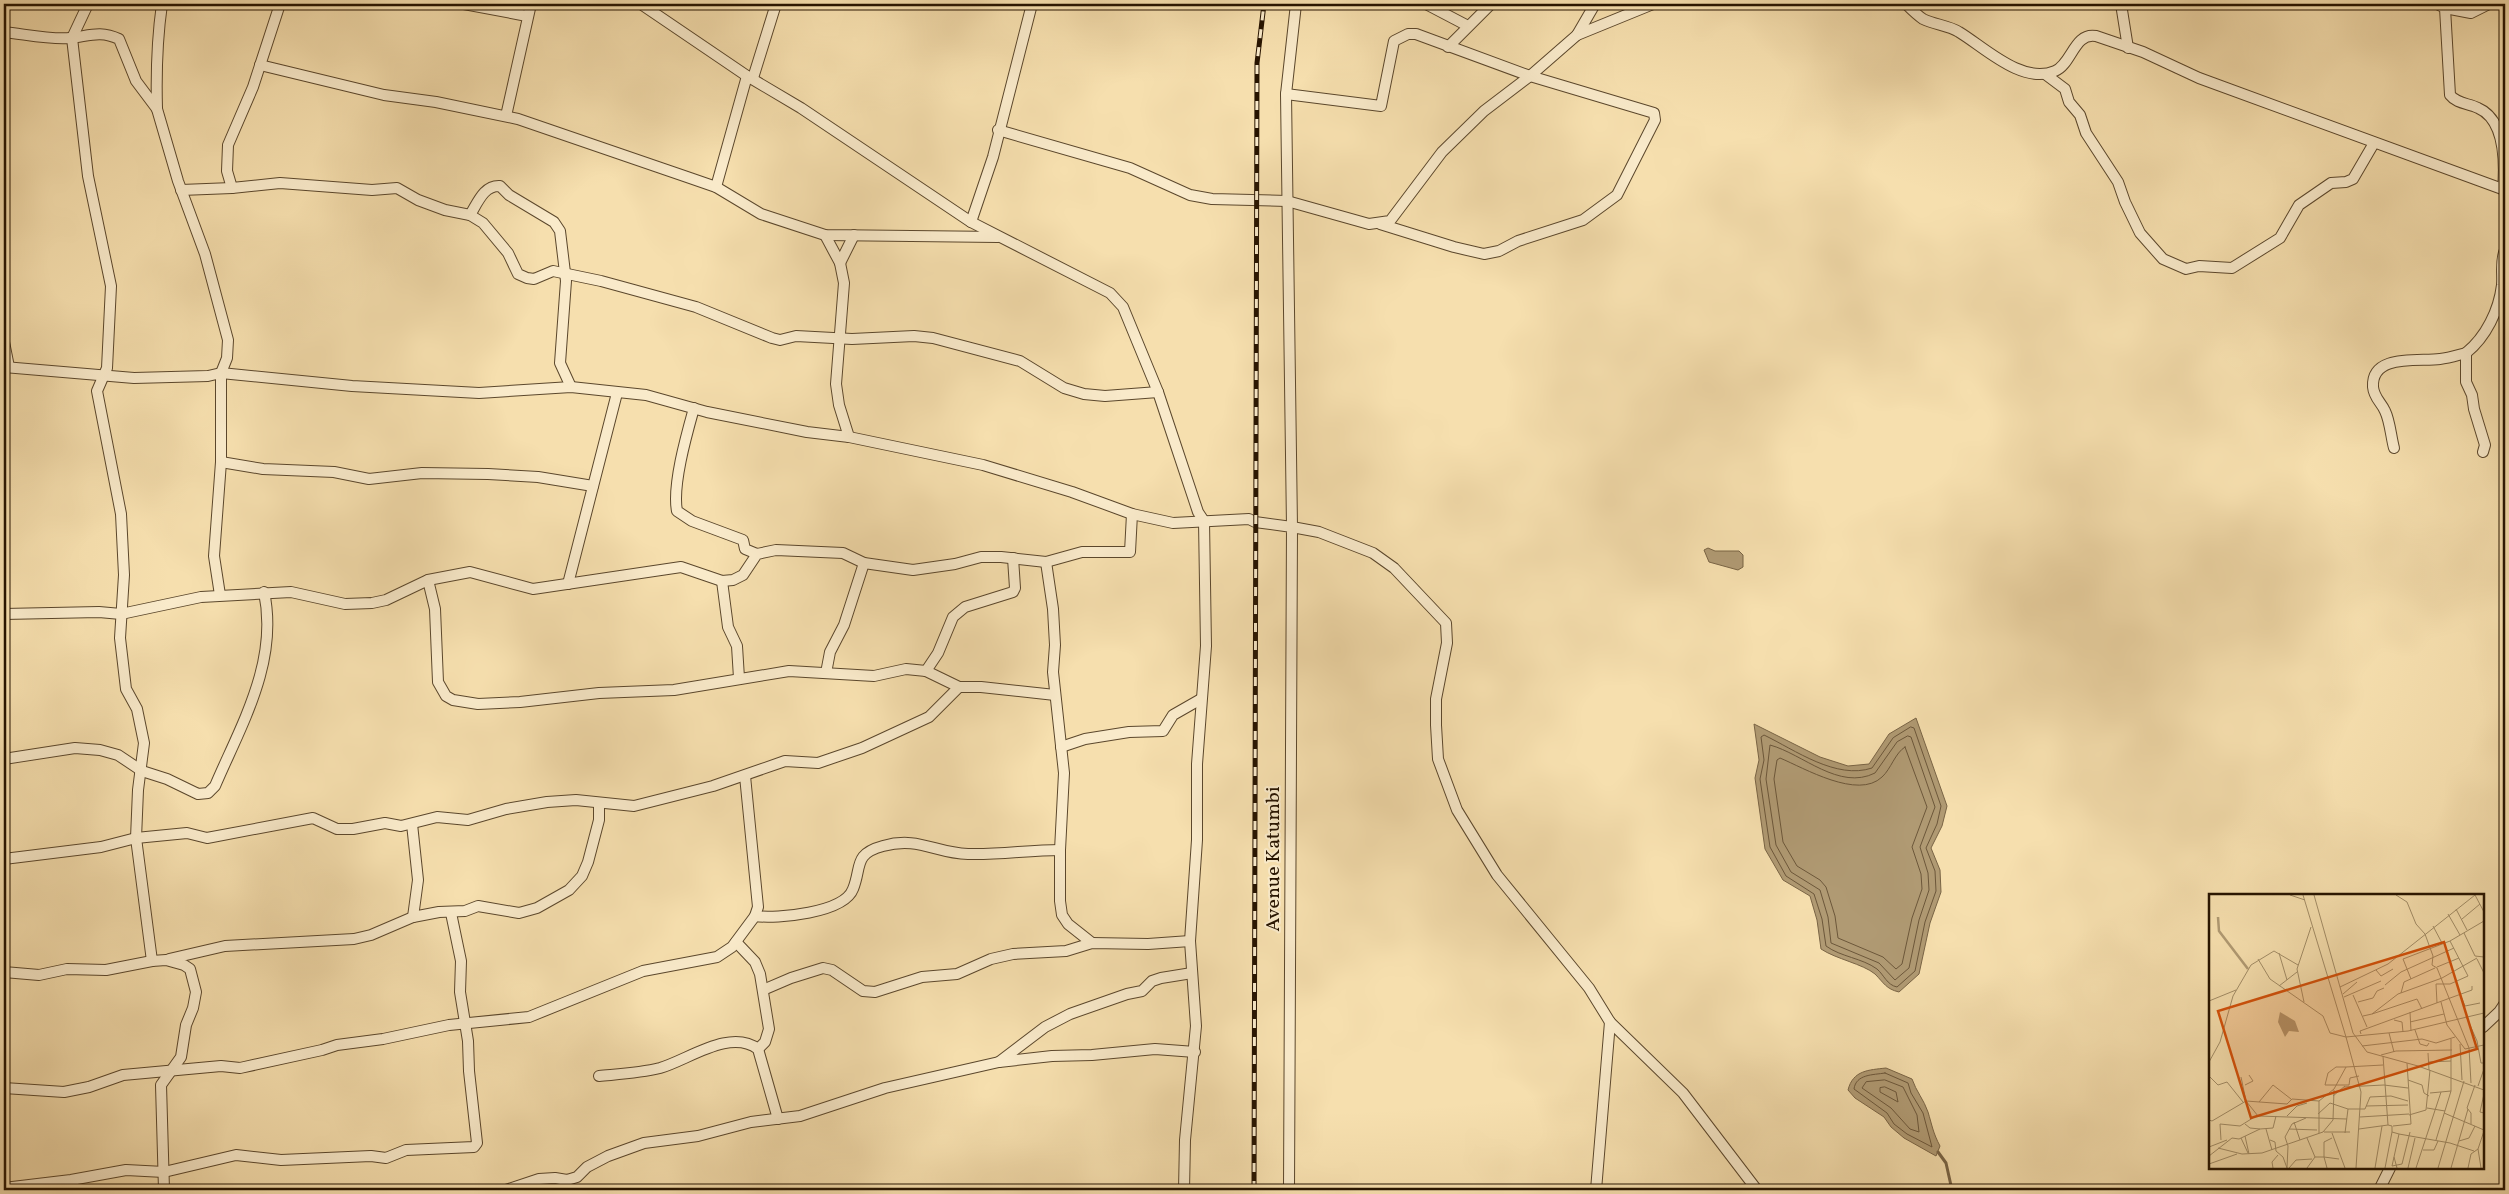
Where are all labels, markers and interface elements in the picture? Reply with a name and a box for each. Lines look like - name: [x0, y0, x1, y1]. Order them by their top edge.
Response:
- street label: Avenue Katumbi: [1260, 786, 1288, 932]
- inset map: [2209, 894, 2484, 1169]

